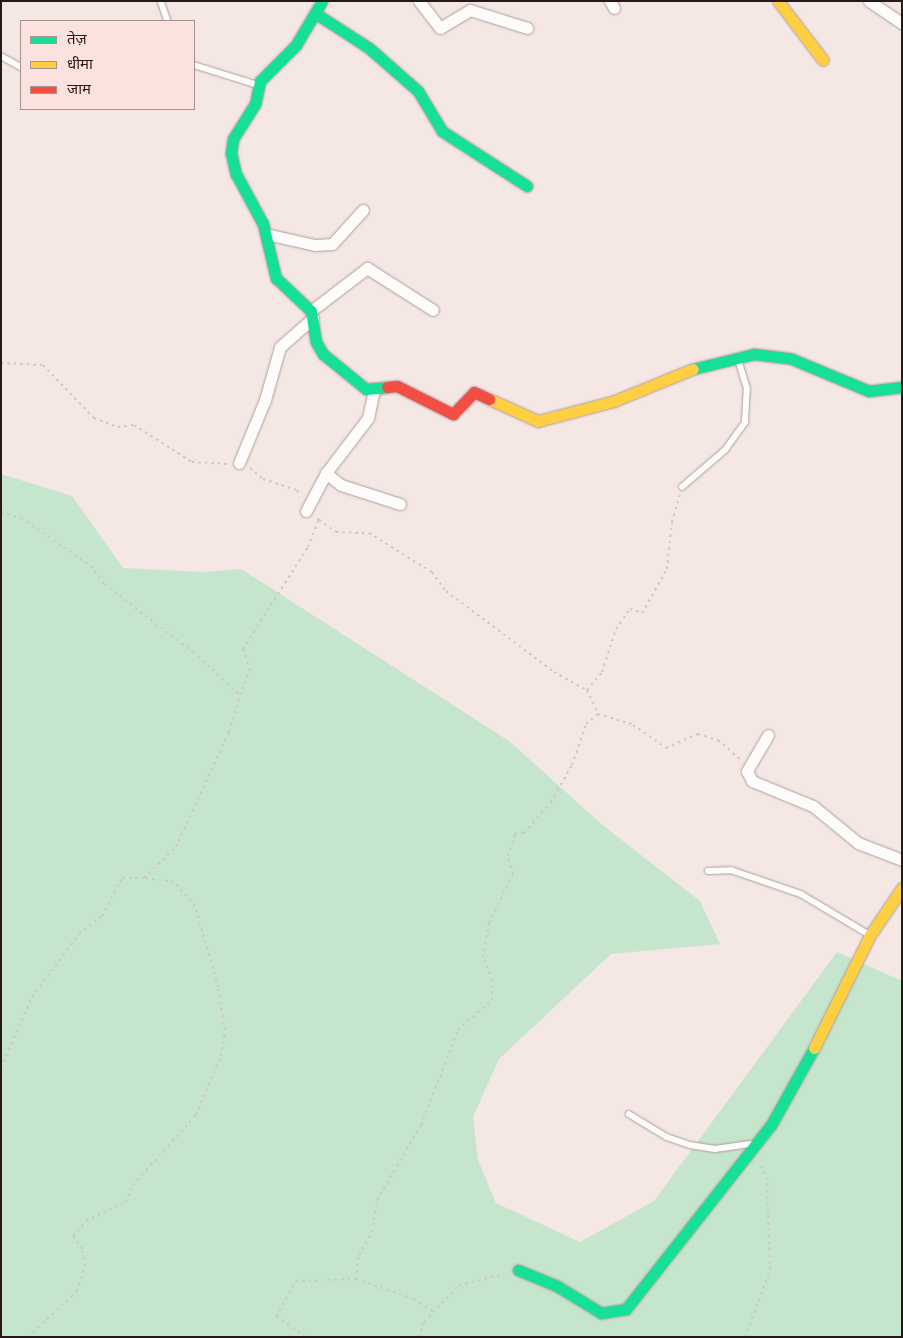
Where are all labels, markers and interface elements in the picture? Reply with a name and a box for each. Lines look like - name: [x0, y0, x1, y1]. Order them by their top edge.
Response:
- legend: [20, 20, 195, 110]
- text: तेज़: [67, 29, 87, 47]
- text: धीमा: [67, 54, 93, 72]
- text: जाम: [67, 79, 91, 97]

